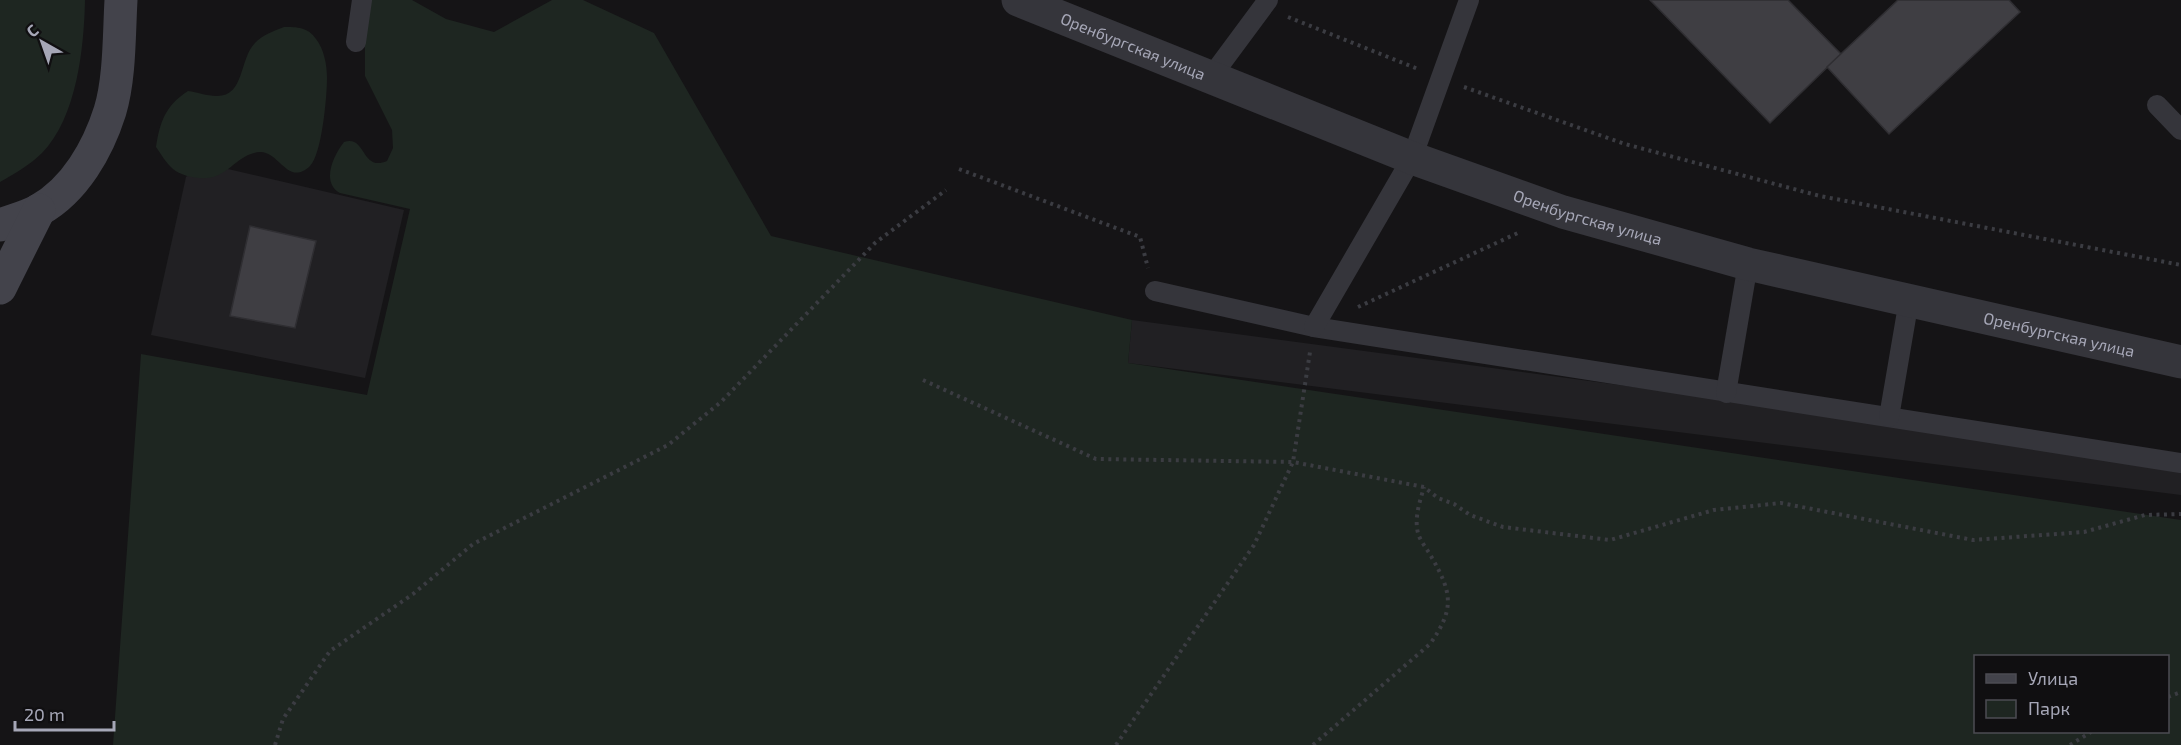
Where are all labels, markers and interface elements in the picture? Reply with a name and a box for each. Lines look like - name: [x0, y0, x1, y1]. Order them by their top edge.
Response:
- street label: Оренбургская улица: [1058, 8, 1208, 83]
- north arrow: [12, 12, 72, 72]
- text: С: [22, 20, 42, 40]
- street label: Оренбургская улица: [1511, 185, 1664, 248]
- street label: Оренбургская улица: [1982, 308, 2137, 360]
- legend: [1974, 655, 2169, 733]
- text: Улица: [2028, 667, 2078, 689]
- scale bar: [15, 694, 114, 732]
- text: Парк: [2028, 697, 2070, 719]
- text: 20 m: [24, 703, 65, 725]

